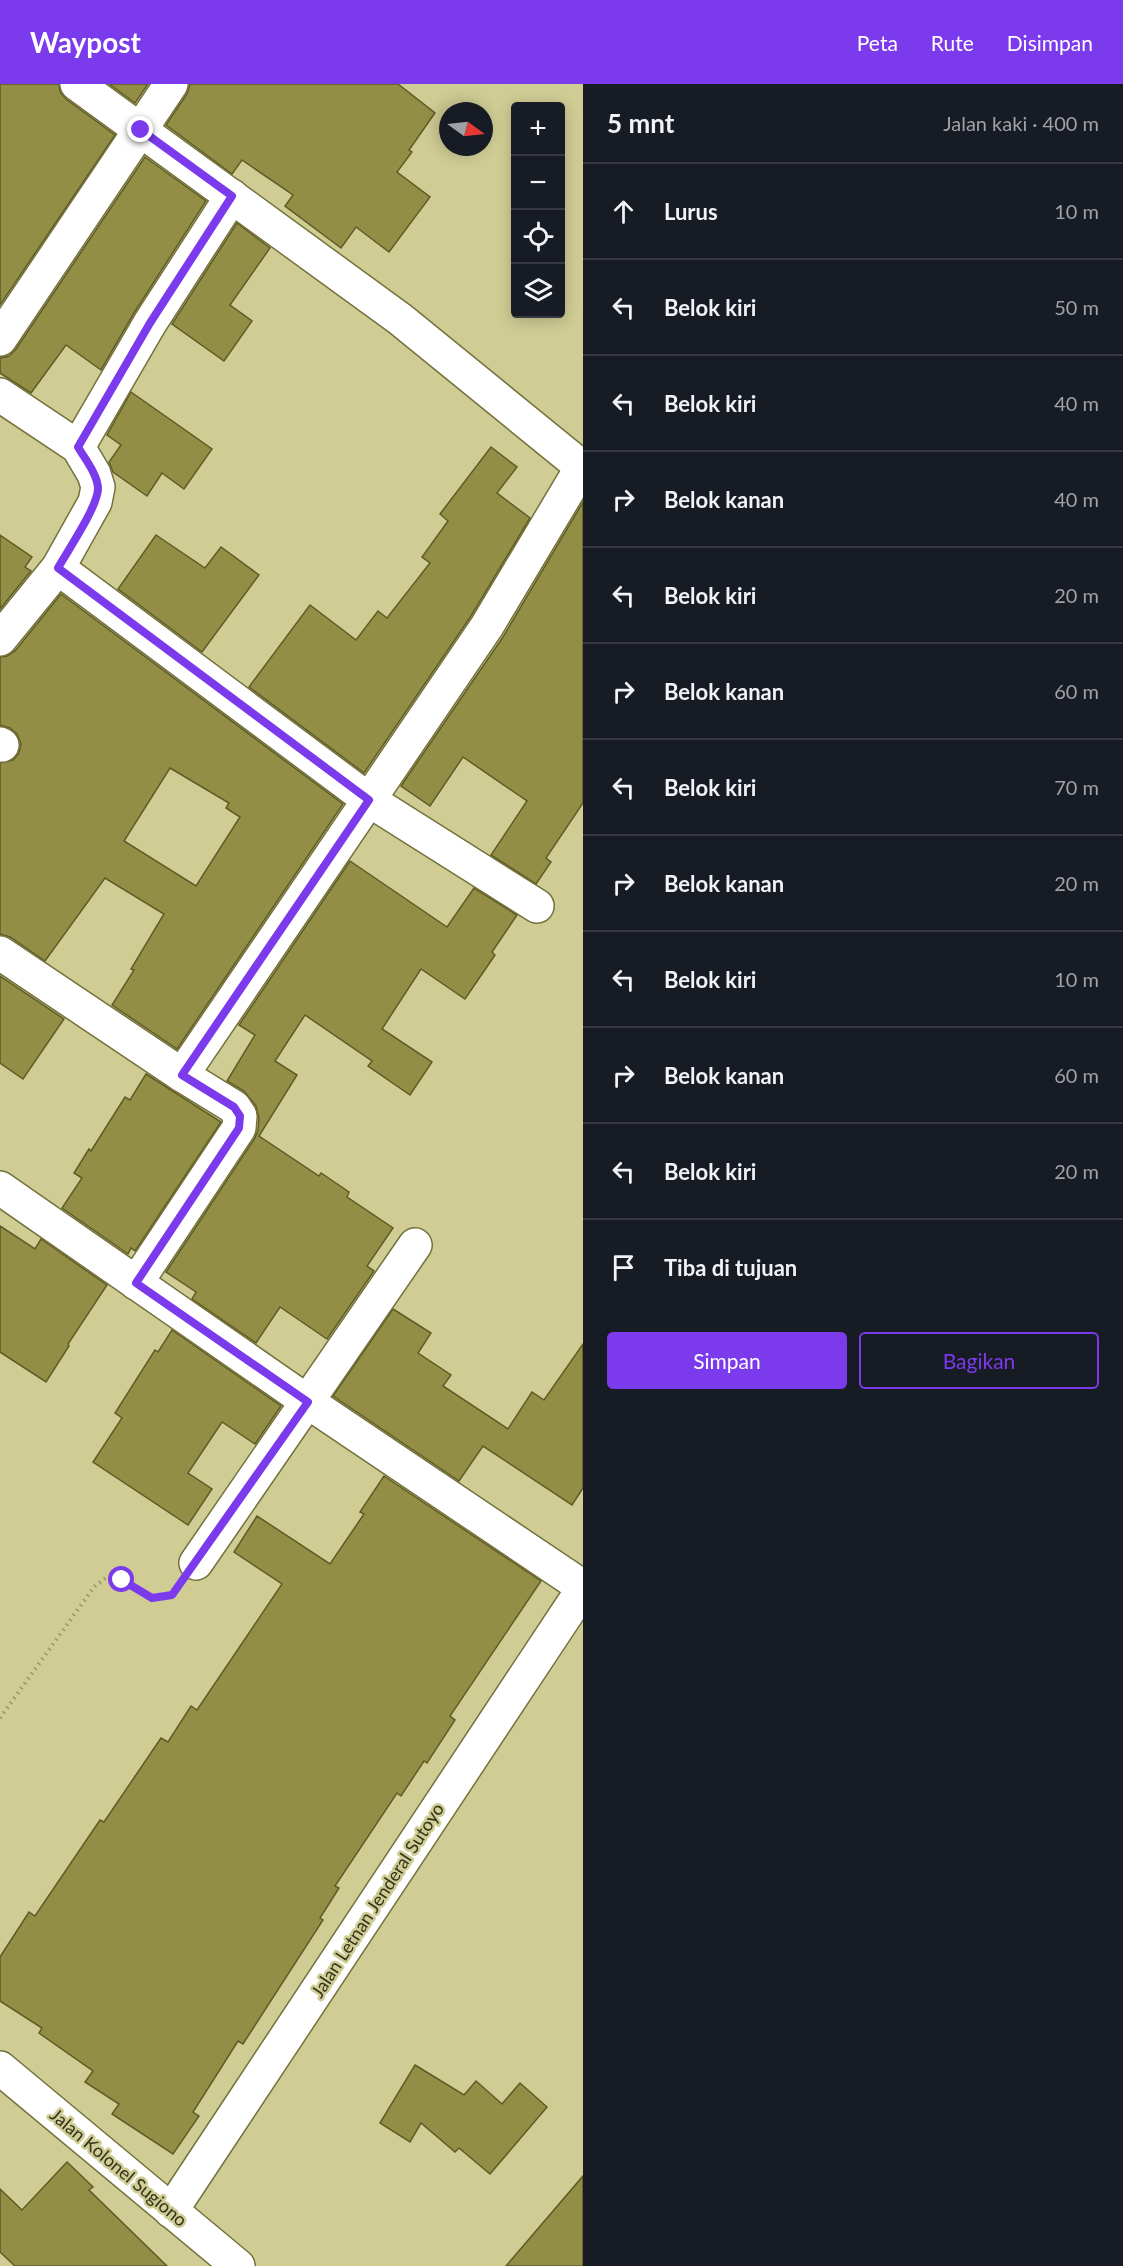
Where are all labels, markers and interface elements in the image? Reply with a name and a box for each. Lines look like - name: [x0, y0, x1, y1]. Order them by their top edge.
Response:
- text: Waypost: [30, 25, 141, 59]
- text: Peta: [857, 30, 898, 55]
- text: Rute: [931, 30, 974, 55]
- text: Disimpan: [1007, 30, 1093, 55]
- north arrow: [439, 102, 493, 156]
- map controls: [511, 102, 565, 318]
- button: +: [511, 102, 565, 156]
- text: 5 mnt: [607, 107, 674, 139]
- text: Jalan kaki · 400 m: [943, 111, 1099, 135]
- route end: [127, 116, 153, 142]
- button: −: [511, 156, 565, 210]
- icon: ahead: [607, 195, 640, 228]
- text: Lurus: [664, 198, 718, 225]
- text: 10 m: [1054, 199, 1099, 223]
- button: locate: [511, 210, 565, 264]
- button: layers: [511, 264, 565, 318]
- icon: left: [607, 291, 640, 324]
- text: Belok kiri: [664, 294, 756, 321]
- text: 50 m: [1054, 295, 1099, 319]
- icon: left: [607, 387, 640, 420]
- text: Belok kiri: [664, 390, 756, 417]
- text: 40 m: [1054, 391, 1099, 415]
- icon: right: [607, 483, 640, 516]
- text: Belok kanan: [664, 486, 784, 513]
- text: 40 m: [1054, 487, 1099, 511]
- icon: left: [607, 579, 640, 612]
- text: Belok kiri: [664, 582, 756, 609]
- text: 20 m: [1054, 583, 1099, 607]
- icon: right: [607, 675, 640, 708]
- text: Belok kanan: [664, 678, 784, 705]
- text: 60 m: [1054, 679, 1099, 703]
- icon: left: [607, 771, 640, 804]
- text: Belok kiri: [664, 774, 756, 801]
- text: 70 m: [1054, 775, 1099, 799]
- icon: right: [607, 867, 640, 900]
- text: Belok kanan: [664, 870, 784, 897]
- text: 20 m: [1054, 871, 1099, 895]
- icon: left: [607, 963, 640, 996]
- text: Belok kiri: [664, 966, 756, 993]
- text: 10 m: [1054, 967, 1099, 991]
- icon: right: [607, 1059, 640, 1092]
- text: Belok kanan: [664, 1062, 784, 1089]
- text: 60 m: [1054, 1063, 1099, 1087]
- icon: left: [607, 1155, 640, 1188]
- text: Belok kiri: [664, 1158, 756, 1185]
- text: 20 m: [1054, 1159, 1099, 1183]
- icon: arrive: [607, 1251, 640, 1284]
- text: Tiba di tujuan: [664, 1254, 797, 1281]
- button: Simpan: [607, 1332, 847, 1389]
- button: Bagikan: [859, 1332, 1099, 1389]
- route start: [108, 1566, 134, 1592]
- street label: Jalan Letnan Jenderal Sutoyo: [306, 1799, 448, 2001]
- street label: Jalan Kolonel Sugiono: [46, 2103, 192, 2231]

